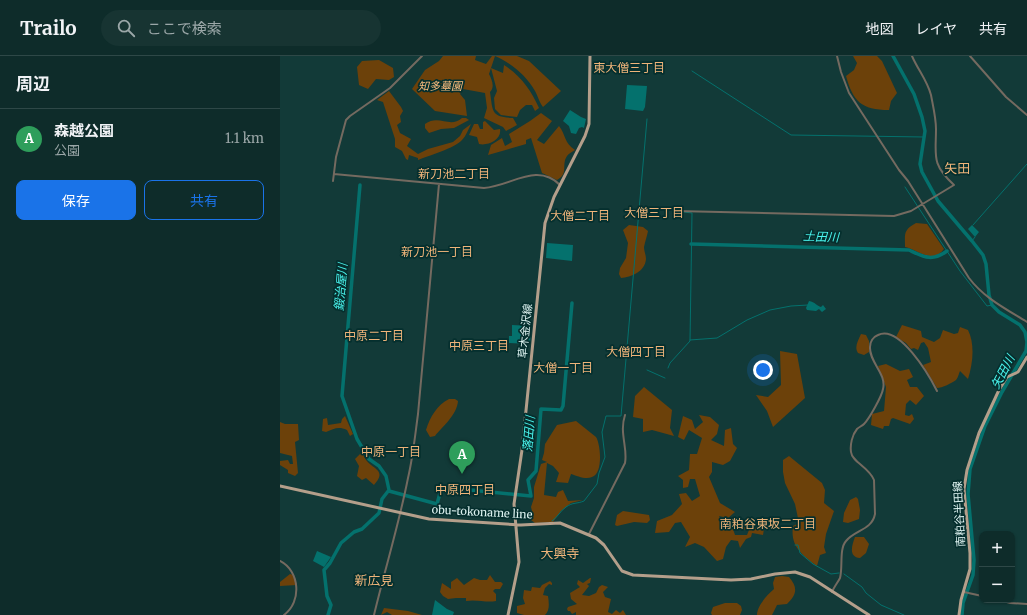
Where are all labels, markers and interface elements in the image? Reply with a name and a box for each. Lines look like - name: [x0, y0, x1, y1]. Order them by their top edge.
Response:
- search box: [101, 10, 381, 46]
- text: Trailo: [20, 16, 77, 40]
- icon: search: [115, 17, 137, 39]
- text: ここで検索: [147, 19, 222, 38]
- text: 地図: [865, 20, 893, 38]
- text: レイヤ: [915, 20, 957, 38]
- text: 共有: [979, 20, 1007, 38]
- district label: 東大僧三丁目: [593, 60, 665, 75]
- text: 周辺: [16, 73, 50, 95]
- park label: 知多墓園: [418, 79, 464, 93]
- text: 森越公園: [54, 121, 114, 140]
- text: A: [24, 130, 34, 147]
- text: 1.1 km: [225, 130, 264, 147]
- text: 公園: [54, 142, 80, 159]
- district label: 矢田: [944, 160, 970, 177]
- district label: 新刀池二丁目: [418, 166, 490, 181]
- button: 保存: [16, 180, 136, 220]
- button: 共有: [144, 180, 264, 220]
- district label: 大僧三丁目: [624, 205, 684, 220]
- district label: 大僧二丁目: [550, 208, 610, 223]
- water label: 土田川: [803, 228, 841, 245]
- district label: 新刀池一丁目: [401, 244, 473, 259]
- water label: 鍛治屋川: [331, 260, 350, 312]
- street label: 草木金沢線: [515, 303, 535, 359]
- district label: 中原二丁目: [344, 328, 404, 343]
- district label: 中原三丁目: [449, 338, 509, 353]
- district label: 大僧四丁目: [606, 344, 666, 359]
- water label: 矢田川: [987, 351, 1019, 391]
- district label: 大僧一丁目: [533, 360, 593, 375]
- your location: [753, 360, 773, 380]
- water label: 落田川: [519, 413, 538, 453]
- pin: A: [449, 441, 475, 474]
- district label: 中原一丁目: [361, 444, 421, 459]
- street label: 南粕谷半田線: [950, 481, 968, 547]
- district label: 中原四丁目: [435, 482, 495, 497]
- street label: obu-tokoname line: [431, 502, 533, 522]
- district label: 南粕谷東坂二丁目: [720, 516, 816, 531]
- map controls: [979, 531, 1015, 603]
- button: +: [979, 531, 1015, 567]
- district label: 大興寺: [540, 545, 580, 562]
- button: −: [979, 567, 1015, 603]
- district label: 新広見: [354, 572, 394, 589]

